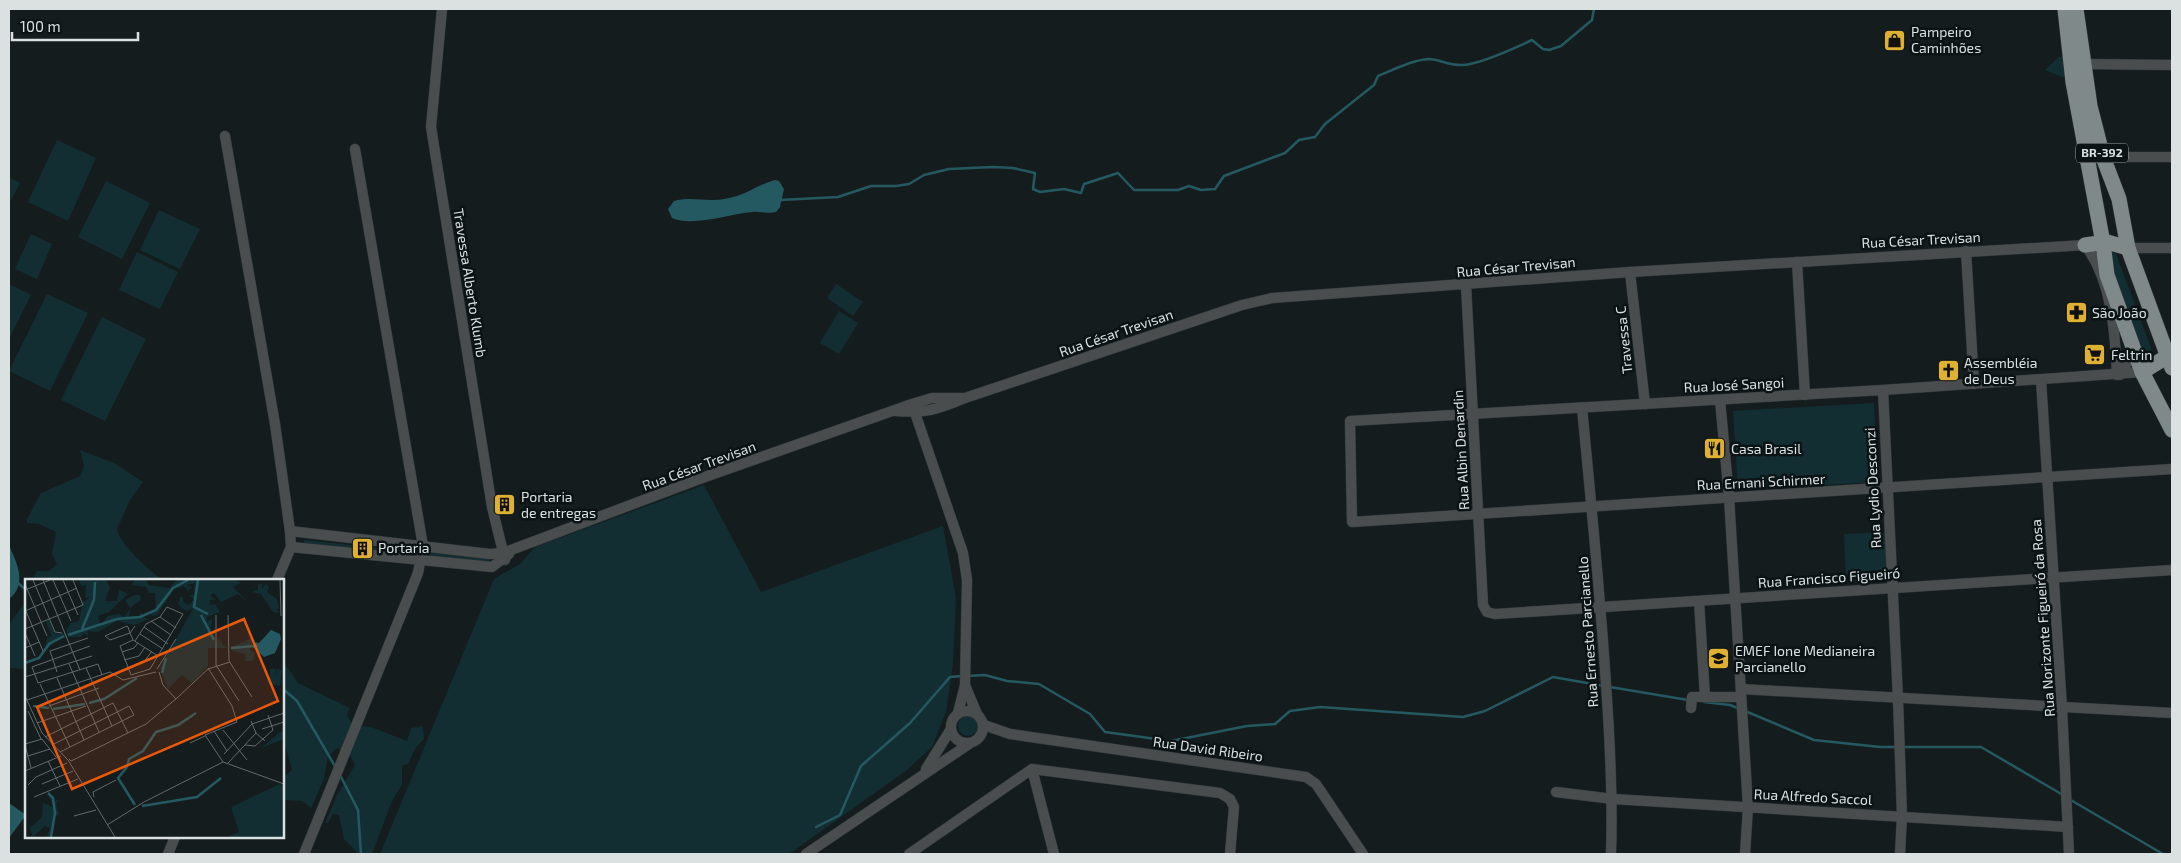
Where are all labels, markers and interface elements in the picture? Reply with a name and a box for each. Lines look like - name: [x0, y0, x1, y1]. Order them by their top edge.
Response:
- scale bar: [12, 10, 139, 42]
- text: 100 m: [20, 17, 61, 35]
- place label: Pampeiro Caminhões: [1911, 23, 1981, 56]
- shop icon: Pampeiro Caminhões: [1883, 28, 1907, 52]
- road number: BR-392: [2076, 144, 2128, 162]
- street label: Travessa Alberto Klumb: [450, 207, 491, 359]
- street label: Rua César Trevisan: [1861, 228, 1981, 251]
- street label: Rua César Trevisan: [1456, 253, 1576, 280]
- pharmacy icon: São João: [2064, 301, 2088, 325]
- place label: São João: [2092, 304, 2147, 321]
- street label: Rua César Trevisan: [1057, 305, 1175, 360]
- street label: Travessa C: [1611, 305, 1636, 375]
- supermarket icon: Feltrin: [2083, 343, 2107, 367]
- place label: Feltrin: [2111, 346, 2152, 363]
- place label: Assembléia de Deus: [1964, 354, 2038, 387]
- church icon: Assembléia de Deus: [1936, 359, 1960, 383]
- street label: Rua José Sangoi: [1683, 373, 1785, 396]
- street label: Rua Albin Denardin: [1449, 389, 1472, 511]
- street label: Rua Lydio Desconzi: [1861, 427, 1884, 549]
- street label: Rua César Trevisan: [640, 437, 758, 494]
- restaurant icon: Casa Brasil: [1703, 437, 1727, 461]
- place label: Casa Brasil: [1731, 440, 1802, 457]
- street label: Rua Ernani Schirmer: [1696, 470, 1826, 493]
- place label: Portaria de entregas: [521, 488, 596, 521]
- building icon: Portaria de entregas: [493, 493, 517, 517]
- street label: Rua Norizonte Figueiró da Rosa: [2027, 519, 2058, 717]
- building icon: Portaria: [350, 536, 374, 560]
- place label: Portaria: [378, 539, 430, 556]
- street label: Rua Ernesto Parcianello: [1574, 556, 1601, 708]
- street label: Rua Francisco Figueiró: [1757, 564, 1901, 591]
- inset map: [25, 579, 284, 838]
- place label: EMEF Ione Medianeira Parcianello: [1735, 642, 1875, 675]
- school or university icon: EMEF Ione Medianeira Parcianello: [1707, 647, 1731, 671]
- street label: Rua David Ribeiro: [1152, 732, 1264, 765]
- street label: Rua Alfredo Saccol: [1753, 785, 1873, 808]

